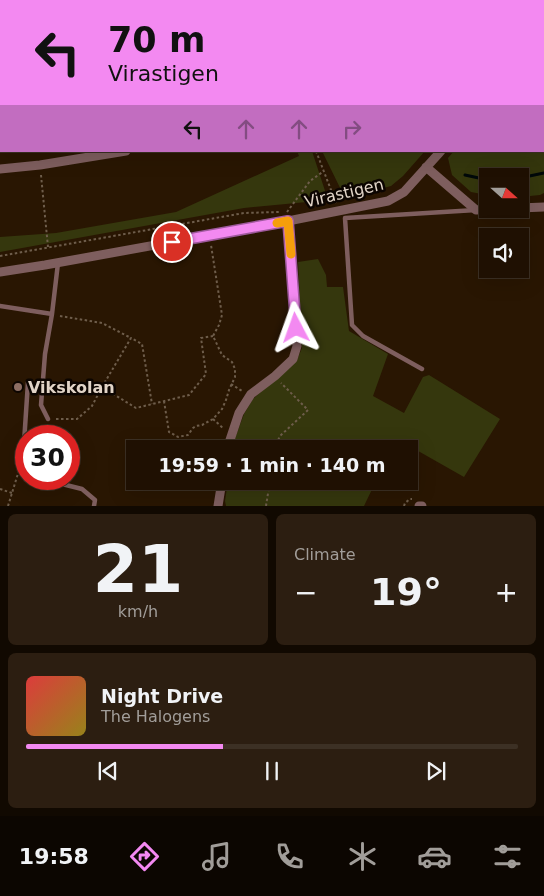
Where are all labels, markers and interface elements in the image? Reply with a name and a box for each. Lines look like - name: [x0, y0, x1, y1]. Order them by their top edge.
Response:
- icon: left: [25, 20, 90, 85]
- text: 70 m: [108, 20, 205, 60]
- text: Virastigen: [108, 61, 219, 86]
- icon: left: [179, 115, 207, 143]
- icon: ahead: [232, 115, 260, 143]
- icon: ahead: [285, 115, 313, 143]
- icon: right: [338, 115, 366, 143]
- north arrow: [479, 168, 529, 218]
- map controls: [479, 168, 529, 278]
- street label: Virastigen: [303, 175, 385, 211]
- pin: [151, 221, 193, 263]
- icon: arrive: [158, 228, 186, 256]
- button: sound: [479, 228, 529, 278]
- position arrow: [269, 301, 321, 353]
- place label: Vikskolan: [28, 378, 115, 397]
- marker: Vikskolan: [12, 381, 24, 393]
- speed limit sign: 30: [15, 425, 80, 490]
- text: 19:59 · 1 min · 140 m: [158, 454, 386, 476]
- text: 21: [93, 532, 183, 607]
- text: Climate: [294, 545, 356, 564]
- text: 19°: [370, 570, 442, 614]
- text: −: [294, 576, 317, 609]
- text: +: [495, 576, 518, 609]
- text: km/h: [118, 602, 158, 621]
- text: Night Drive: [101, 685, 223, 707]
- text: The Halogens: [101, 707, 210, 726]
- icon: previous: [94, 757, 122, 785]
- icon: pause: [258, 757, 286, 785]
- icon: next: [422, 757, 450, 785]
- icon: directions: [127, 839, 162, 874]
- icon: music: [199, 839, 234, 874]
- icon: phone: [272, 839, 307, 874]
- icon: climate: [345, 839, 380, 874]
- icon: car: [417, 839, 452, 874]
- icon: filters: [490, 839, 525, 874]
- text: 19:58: [19, 844, 89, 869]

